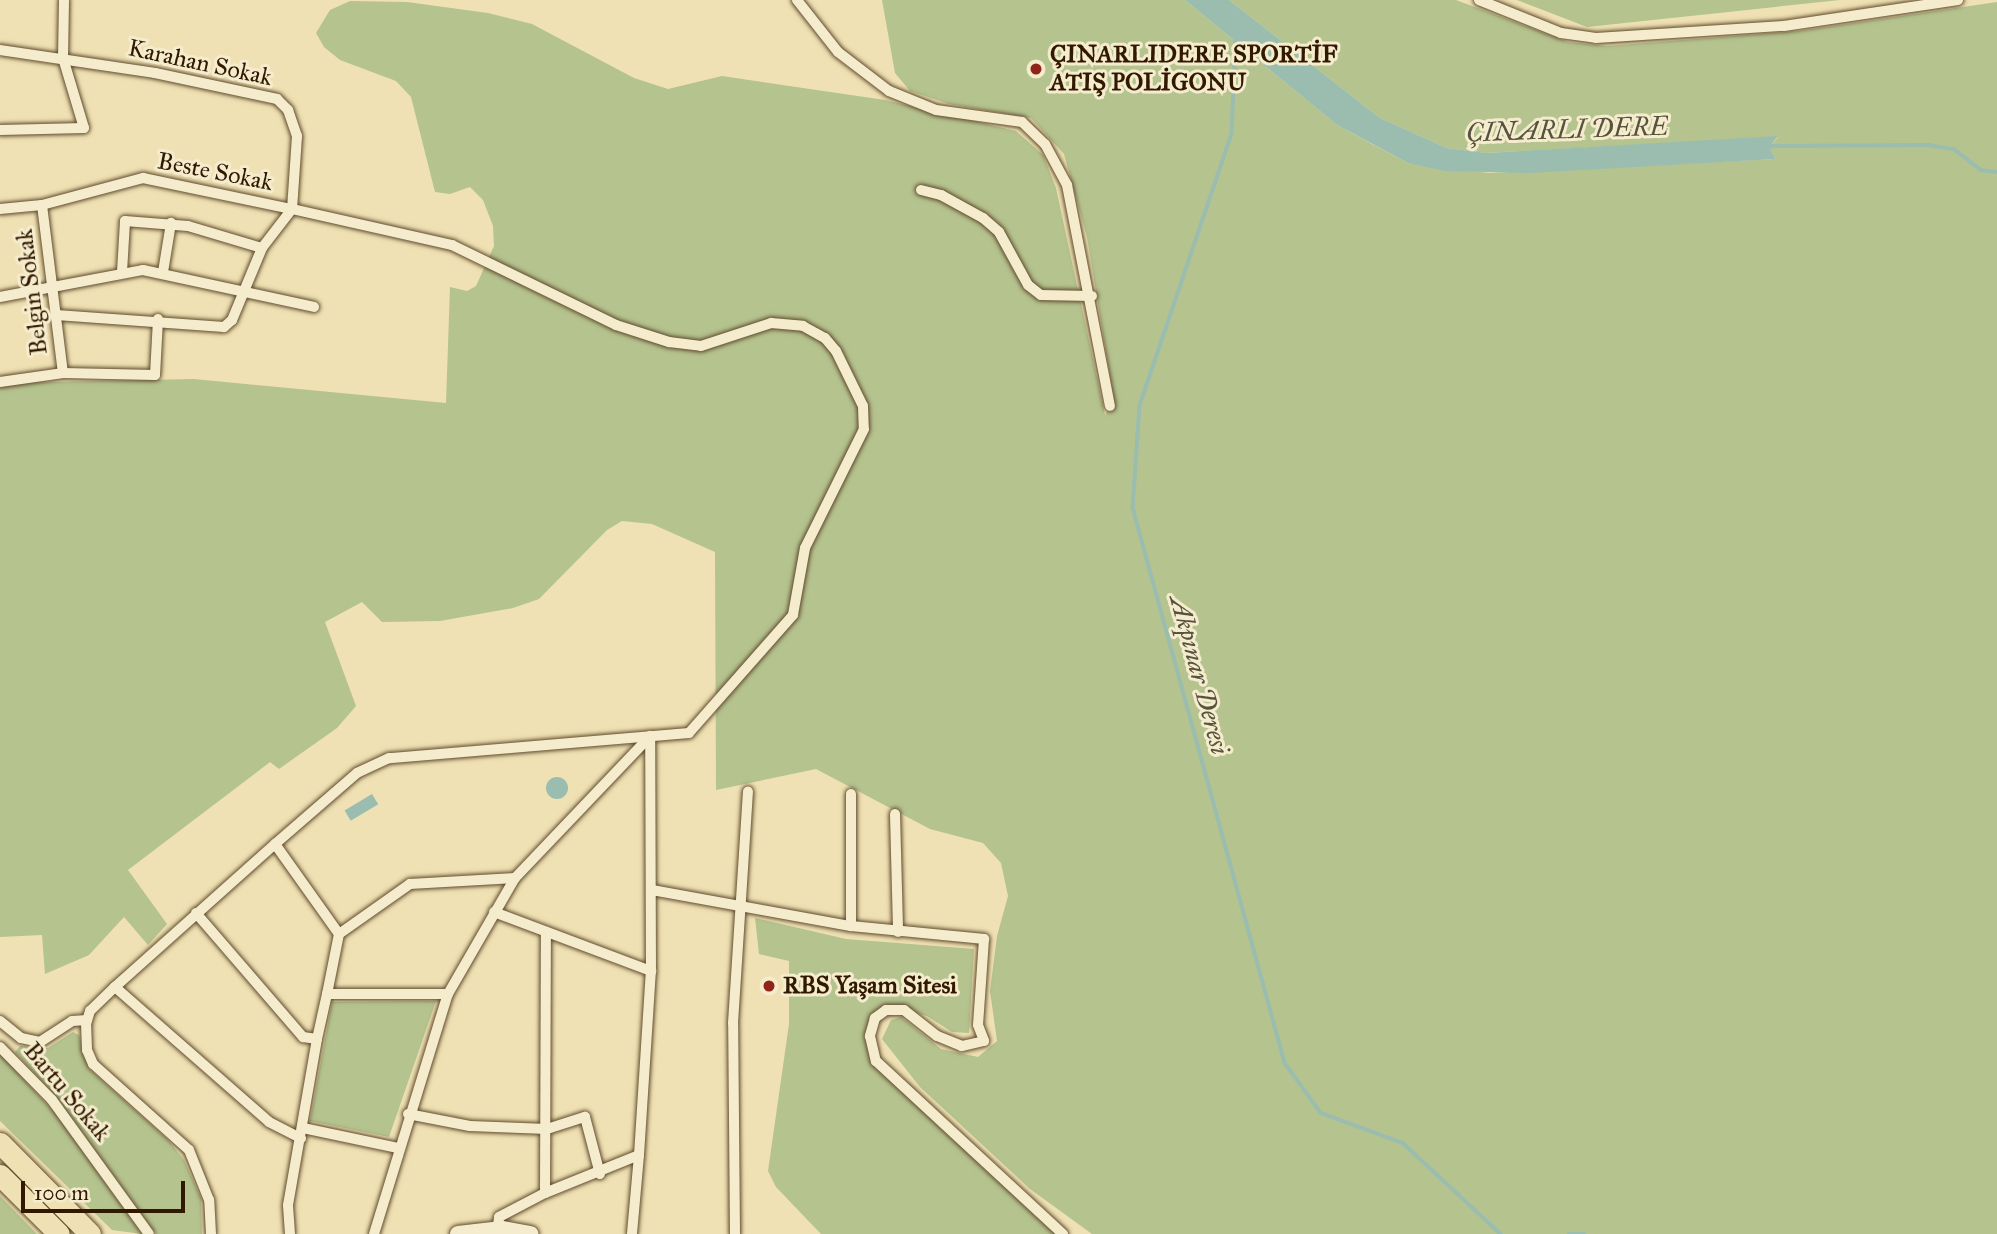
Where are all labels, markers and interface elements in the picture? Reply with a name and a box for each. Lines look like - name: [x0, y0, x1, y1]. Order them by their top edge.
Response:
- street label: Karahan Sokak: [125, 34, 275, 92]
- place label: ÇINARLIDERE SPORTİF ATIŞ POLİGONU: [1050, 41, 1338, 97]
- marker: ÇINARLIDERE SPORTİF ATIŞ POLİGONU: [1028, 61, 1044, 77]
- water label: ÇINARLI DERE: [1465, 111, 1669, 149]
- street label: Beste Sokak: [155, 147, 275, 197]
- street label: Belgin Sokak: [10, 227, 54, 357]
- water label: Akpınar Deresi: [1163, 592, 1235, 758]
- place label: RBS Yaşam Sitesi: [783, 972, 957, 1000]
- marker: RBS Yaşam Sitesi: [761, 978, 777, 994]
- street label: Bartu Sokak: [17, 1037, 117, 1147]
- scale bar: [24, 1168, 189, 1212]
- text: 100 m: [34, 1180, 89, 1206]

